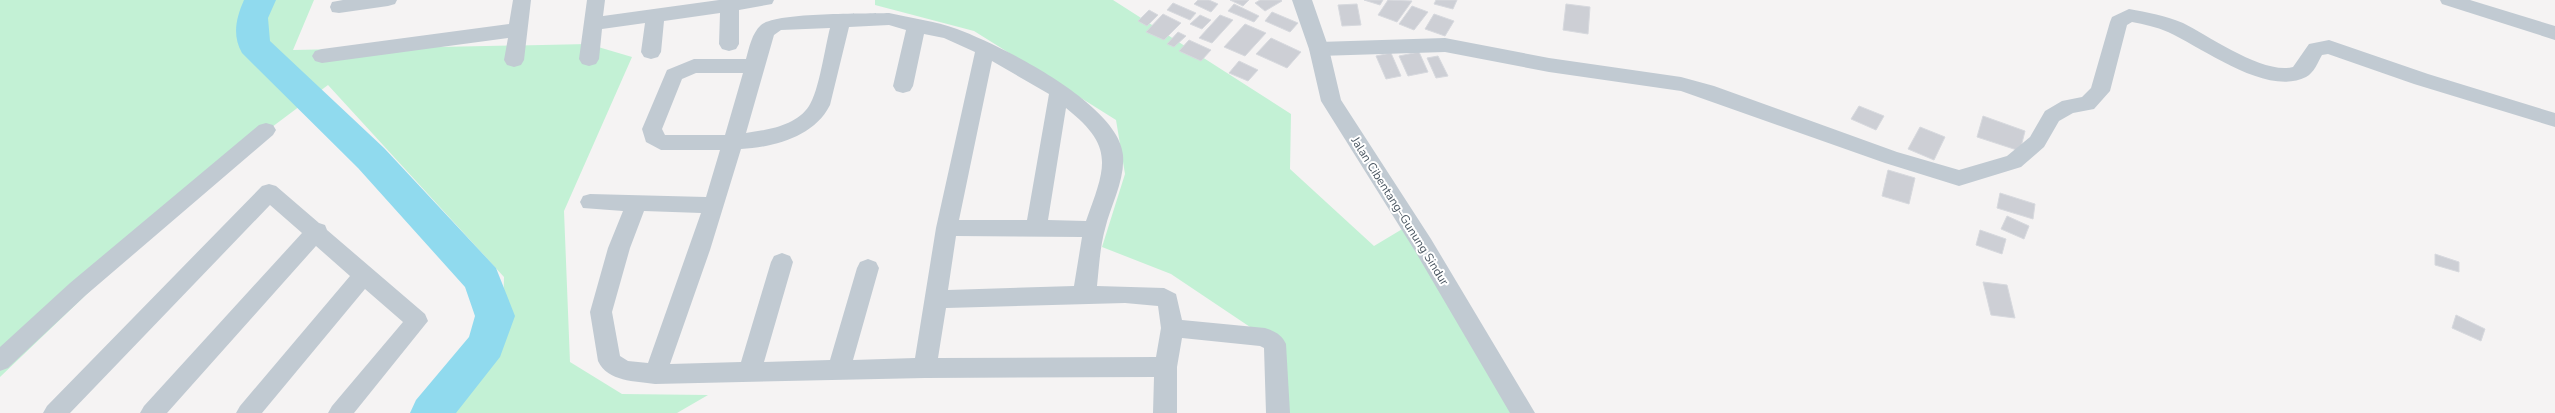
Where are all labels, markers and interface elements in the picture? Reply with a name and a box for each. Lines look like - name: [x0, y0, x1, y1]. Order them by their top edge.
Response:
- street label: Jalan Cibentang–Gunung Sindur: [1347, 133, 1453, 289]

